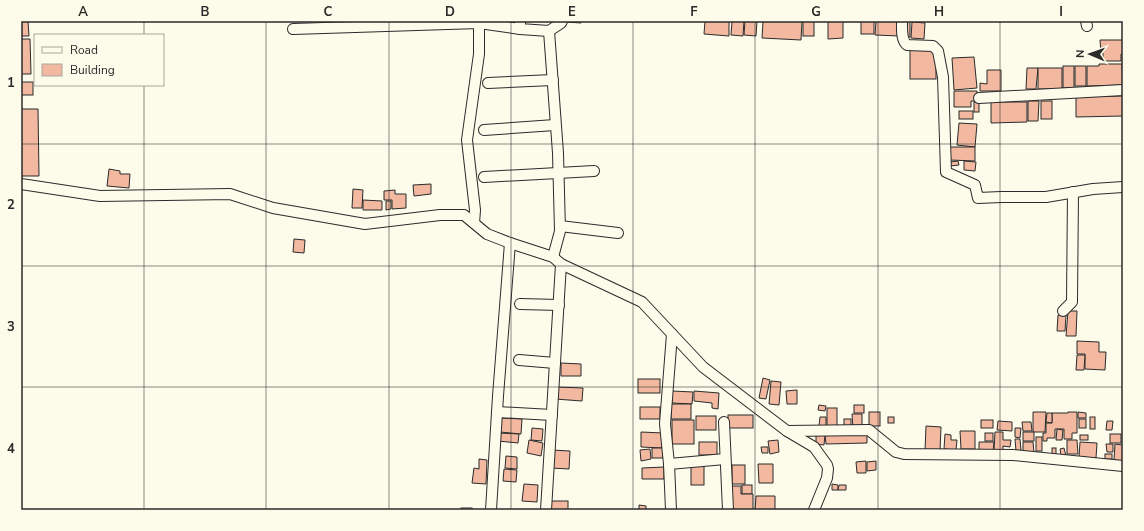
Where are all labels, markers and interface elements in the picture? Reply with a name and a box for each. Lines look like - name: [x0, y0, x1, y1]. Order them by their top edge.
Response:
- text: A: [78, 3, 88, 21]
- text: B: [201, 3, 210, 21]
- text: C: [324, 3, 333, 21]
- text: D: [445, 3, 455, 21]
- text: E: [568, 3, 576, 21]
- text: F: [690, 3, 698, 21]
- text: G: [811, 3, 821, 21]
- text: H: [934, 3, 944, 21]
- text: I: [1059, 3, 1063, 21]
- legend: [34, 34, 164, 86]
- north arrow: [1070, 34, 1110, 74]
- text: Road: [70, 42, 98, 58]
- text: N: [1073, 49, 1088, 58]
- text: Building: [70, 62, 115, 78]
- text: 1: [7, 74, 15, 92]
- text: 2: [7, 196, 15, 214]
- text: 3: [7, 318, 15, 336]
- text: 4: [7, 440, 15, 458]

